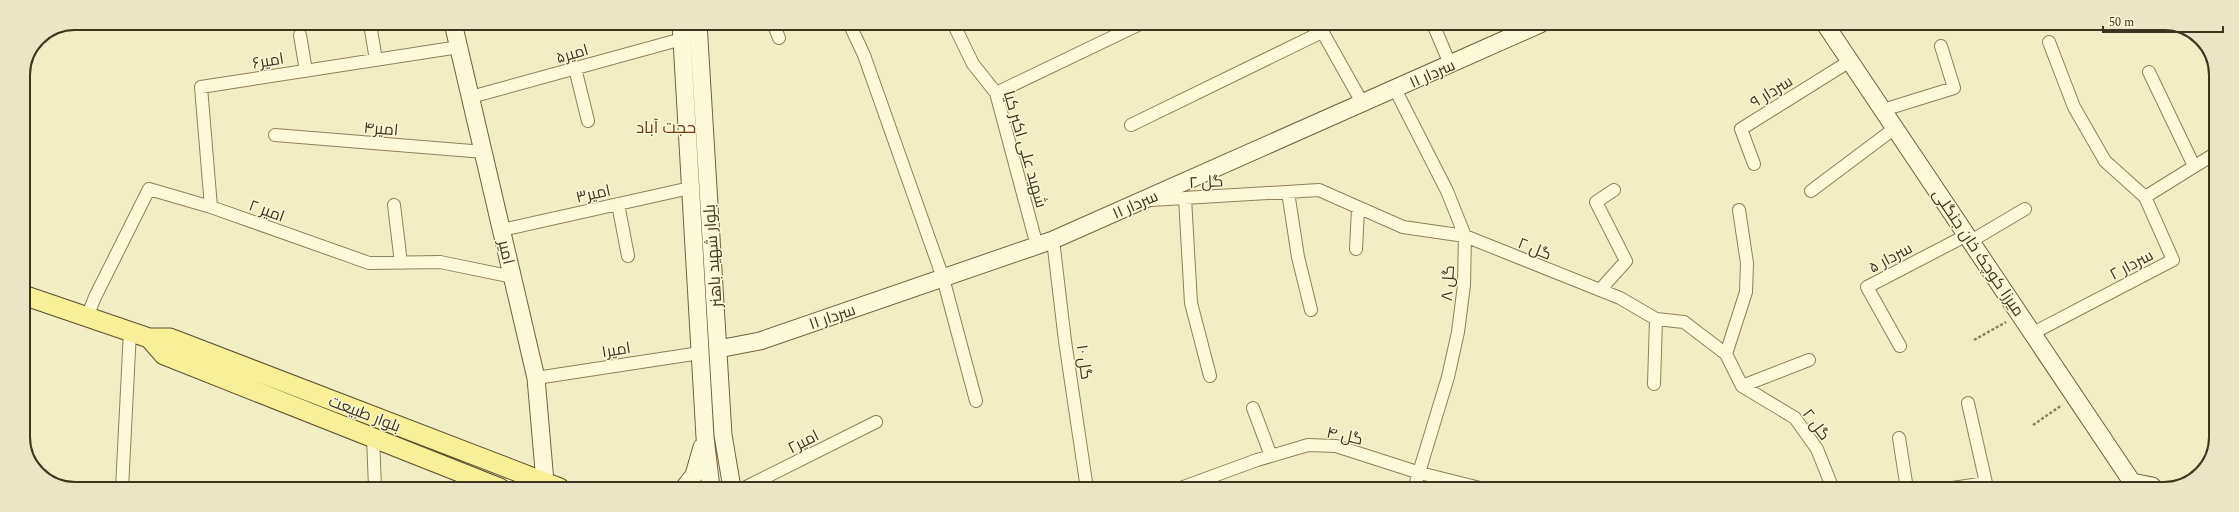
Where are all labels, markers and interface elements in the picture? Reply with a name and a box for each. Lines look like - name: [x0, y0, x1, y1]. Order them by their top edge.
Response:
- scale bar: [2103, 8, 2223, 34]
- text: 50 m: [2109, 13, 2134, 32]
- street label: امیر۵: [553, 38, 591, 70]
- street label: امیر۶: [251, 47, 286, 75]
- street label: سردار ۱۱: [1406, 53, 1459, 95]
- street label: سردار ۹: [1746, 69, 1798, 114]
- street label: شهید علی اکبر کیا: [997, 88, 1053, 211]
- district label: حجت آباد: [636, 115, 696, 141]
- street label: امیر۴: [363, 116, 399, 142]
- street label: گل ۲: [1188, 169, 1224, 195]
- street label: امیر۳: [574, 178, 613, 210]
- street label: سردار ۱۱: [1109, 184, 1162, 226]
- street label: میرزا کوچک خان جنگلی: [1926, 184, 2030, 321]
- street label: امیر ۲: [245, 193, 288, 228]
- street label: بلوار شهید باهنر: [697, 204, 729, 309]
- street label: گل ۲: [1514, 231, 1555, 267]
- street label: سردار ۵: [1864, 236, 1917, 279]
- street label: امیر: [491, 237, 520, 267]
- street label: سردار ۲: [2105, 243, 2158, 286]
- street label: گل ۸: [1435, 264, 1461, 302]
- street label: سردار ۱۱: [806, 298, 859, 336]
- street label: امیر۱: [600, 336, 632, 364]
- street label: گل ۱۰: [1070, 343, 1098, 381]
- street label: بلوار طبیعت: [325, 389, 404, 439]
- street label: گل ۲: [1796, 404, 1836, 446]
- street label: گل ۴: [1324, 420, 1365, 452]
- street label: امیر۲: [784, 424, 823, 460]

